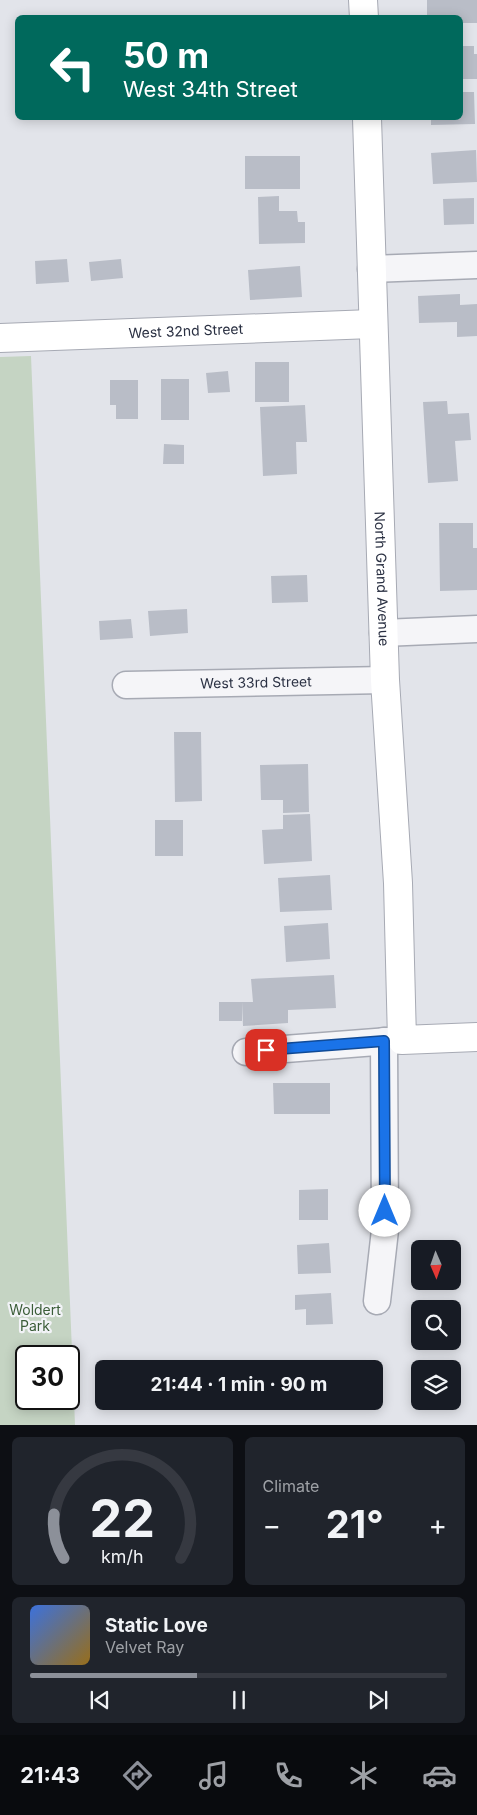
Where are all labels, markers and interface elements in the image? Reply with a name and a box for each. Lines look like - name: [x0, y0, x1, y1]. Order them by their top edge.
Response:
- text: 50 m: [123, 34, 209, 76]
- icon: left: [40, 35, 105, 100]
- text: West 34th Street: [123, 76, 298, 102]
- street label: West 32nd Street: [128, 320, 244, 341]
- street label: North Grand Avenue: [372, 511, 393, 646]
- street label: West 33rd Street: [200, 672, 312, 692]
- pin: [245, 1029, 287, 1071]
- icon: arrive: [252, 1036, 280, 1064]
- position arrow: [358, 1184, 410, 1236]
- north arrow: [411, 1240, 461, 1290]
- map controls: [411, 1240, 461, 1410]
- button: search: [411, 1300, 461, 1350]
- park label: Woldert Park: [9, 1301, 61, 1334]
- speed limit sign: 30: [15, 1345, 80, 1410]
- button: layers: [411, 1360, 461, 1410]
- text: 21:44 · 1 min · 90 m: [151, 1373, 327, 1396]
- text: Climate: [263, 1476, 319, 1496]
- text: 22: [89, 1487, 155, 1550]
- text: 21°: [326, 1501, 384, 1547]
- text: −: [263, 1508, 281, 1542]
- text: +: [428, 1508, 447, 1542]
- text: km/h: [101, 1546, 143, 1567]
- text: Static Love: [105, 1614, 208, 1637]
- text: Velvet Ray: [105, 1637, 184, 1657]
- icon: previous: [86, 1686, 114, 1714]
- icon: pause: [225, 1686, 253, 1714]
- icon: next: [364, 1686, 392, 1714]
- icon: directions: [120, 1758, 155, 1793]
- icon: music: [196, 1758, 231, 1793]
- icon: phone: [271, 1758, 306, 1793]
- icon: climate: [346, 1758, 381, 1793]
- icon: car: [422, 1758, 457, 1793]
- text: 21:43: [20, 1762, 80, 1788]

